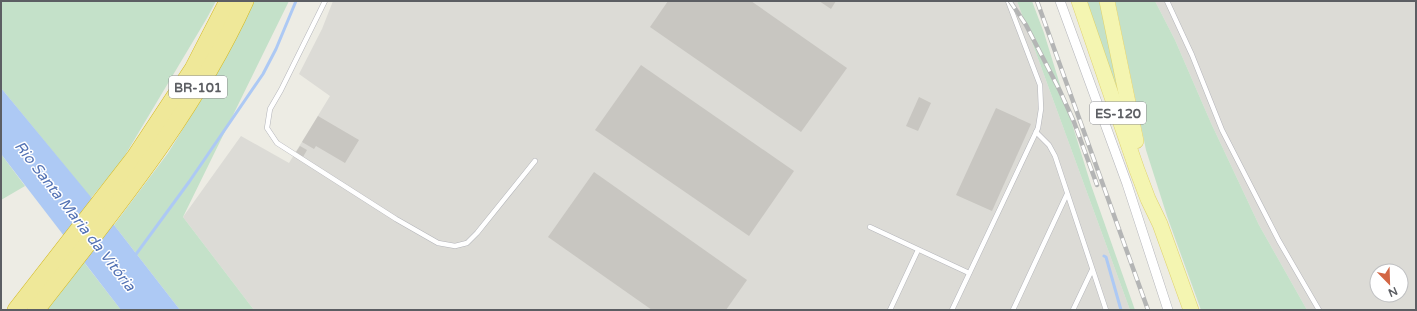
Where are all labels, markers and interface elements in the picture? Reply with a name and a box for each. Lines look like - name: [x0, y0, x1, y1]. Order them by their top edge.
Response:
- road number: BR-101: [169, 76, 227, 98]
- road number: ES-120: [1090, 102, 1146, 124]
- water label: Rio Santa Maria da Vitória: [11, 137, 139, 295]
- north arrow: [1369, 263, 1409, 303]
- text: N: [1386, 284, 1399, 299]

